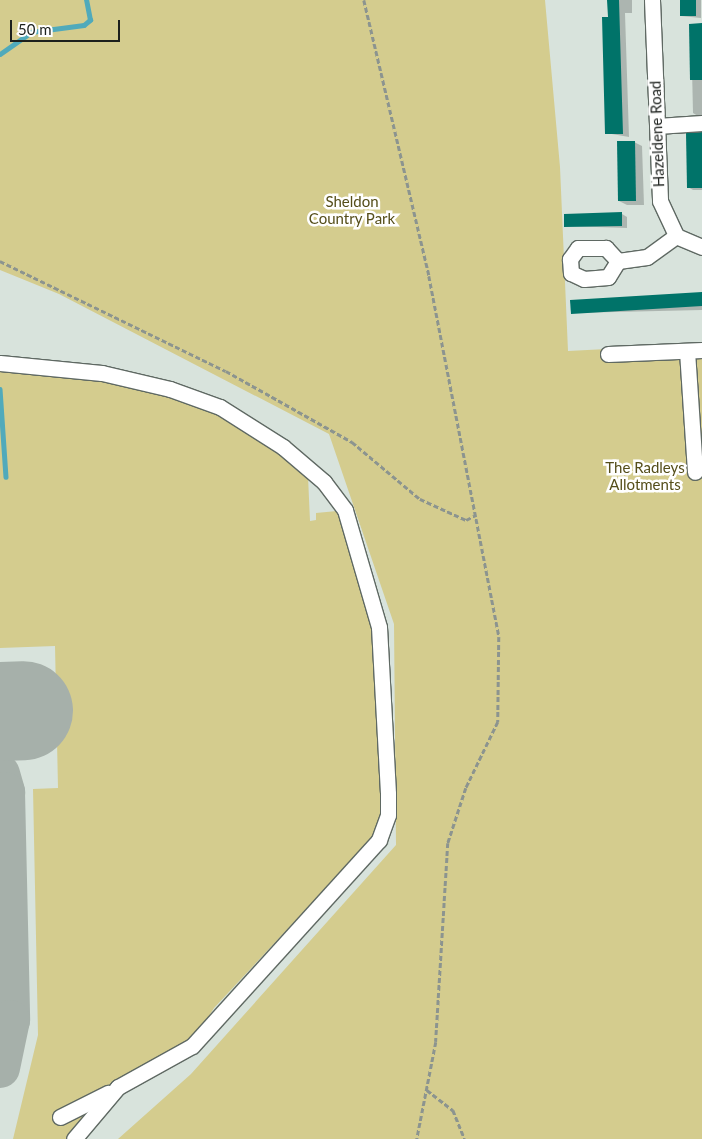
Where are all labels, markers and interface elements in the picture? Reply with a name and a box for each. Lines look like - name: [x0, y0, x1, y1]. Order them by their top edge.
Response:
- scale bar: [12, 10, 122, 42]
- text: 50 m: [18, 20, 52, 38]
- street label: Hazeldene Road: [646, 80, 668, 188]
- park label: Sheldon Country Park: [309, 192, 395, 227]
- park label: The Radleys Allotments: [605, 458, 685, 493]

